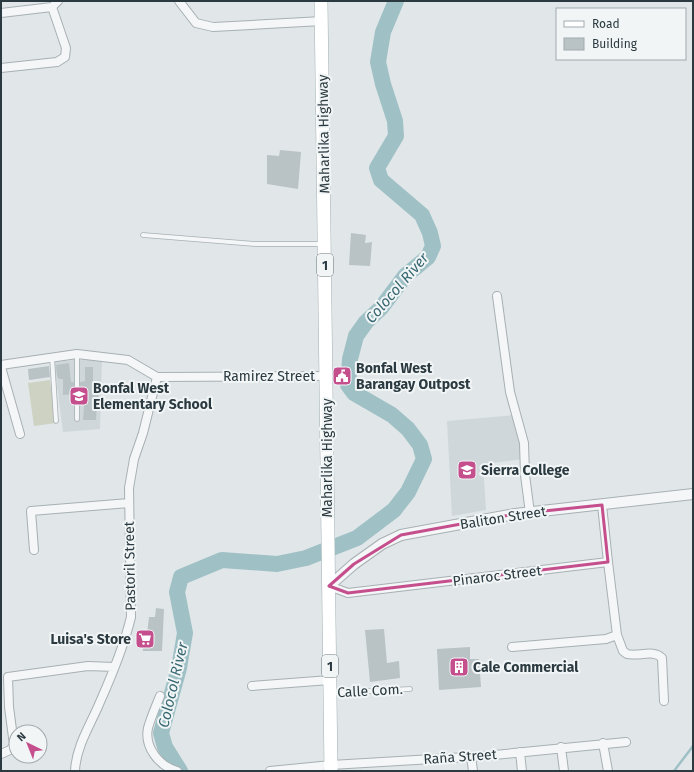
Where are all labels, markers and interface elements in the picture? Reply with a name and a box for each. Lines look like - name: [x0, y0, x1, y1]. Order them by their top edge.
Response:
- legend: [556, 8, 686, 60]
- text: Road: [592, 17, 620, 31]
- text: Building: [592, 37, 638, 51]
- street label: Maharlika Highway: [314, 74, 334, 194]
- water label: Colocol River: [362, 248, 433, 327]
- road number: 1: [317, 254, 333, 276]
- place label: Bonfal West Barangay Outpost: [356, 360, 471, 393]
- public building icon: Bonfal West Barangay Outpost: [331, 365, 353, 387]
- street label: Ramirez Street: [223, 368, 316, 385]
- place label: Bonfal West Elementary School: [93, 380, 213, 413]
- school or university icon: Bonfal West Elementary School: [68, 385, 90, 407]
- street label: Maharlika Highway: [319, 398, 336, 518]
- school or university icon: Sierra College: [456, 459, 478, 481]
- place label: Sierra College: [481, 462, 570, 479]
- street label: Baliton Street: [459, 503, 548, 533]
- street label: Pastoril Street: [121, 520, 139, 611]
- street label: Pinaroc Street: [452, 562, 543, 590]
- supermarket icon: Luisa's Store: [134, 628, 156, 650]
- place label: Luisa's Store: [50, 631, 131, 648]
- water label: Colocol River: [154, 639, 192, 729]
- road number: 1: [322, 655, 338, 677]
- building icon: Cale Commercial: [448, 656, 470, 678]
- place label: Cale Commercial: [473, 659, 579, 676]
- street label: Calle Com.: [337, 681, 403, 701]
- north arrow: [8, 724, 48, 764]
- text: N: [14, 730, 29, 744]
- street label: Raña Street: [423, 746, 498, 768]

